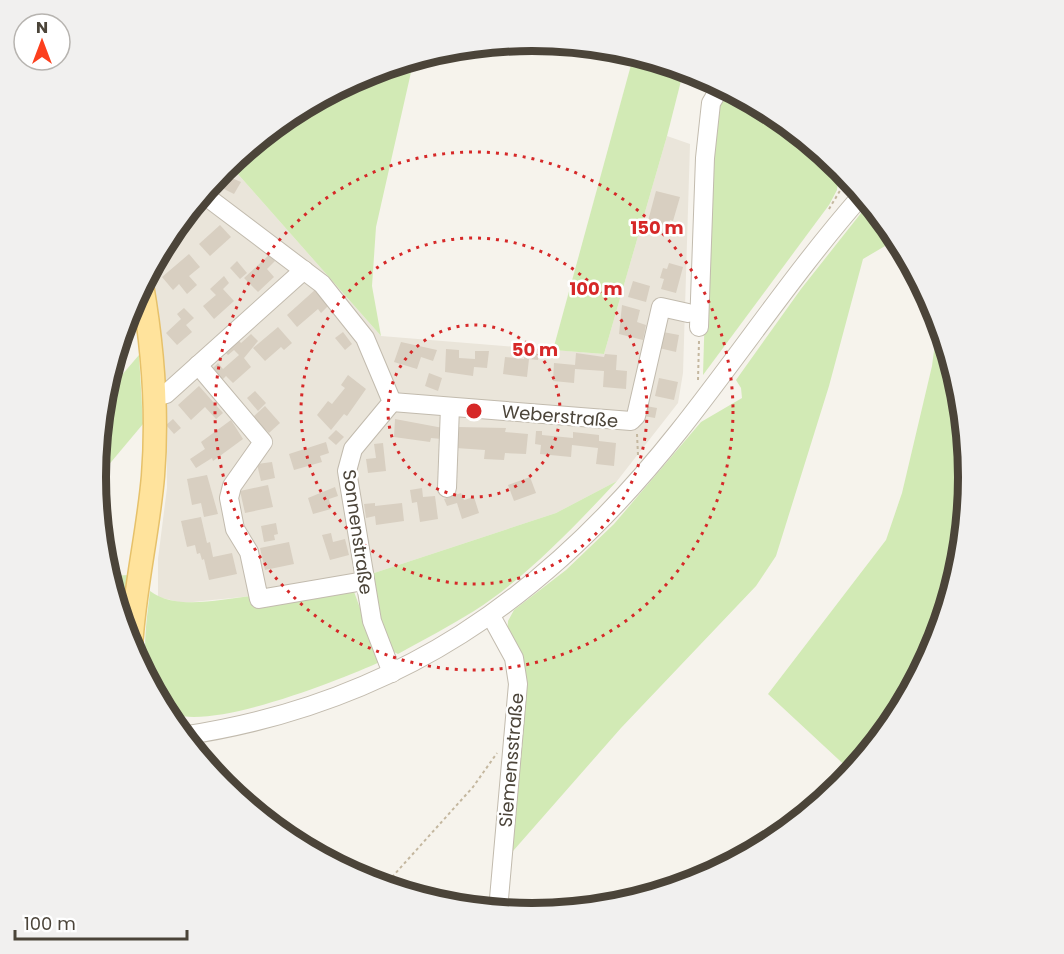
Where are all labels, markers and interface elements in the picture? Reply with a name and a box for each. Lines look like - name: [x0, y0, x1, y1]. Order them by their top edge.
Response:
- north arrow: [12, 12, 72, 72]
- text: N: [36, 16, 48, 39]
- text: 150 m: [630, 215, 684, 240]
- text: 100 m: [569, 276, 623, 301]
- text: 50 m: [512, 337, 558, 362]
- street label: Weberstraße: [501, 398, 619, 434]
- centre of rings: [464, 401, 484, 421]
- street label: Sonnenstraße: [337, 468, 379, 596]
- street label: Siemensstraße: [493, 692, 529, 828]
- scale bar: [15, 903, 188, 941]
- text: 100 m: [24, 911, 76, 936]

